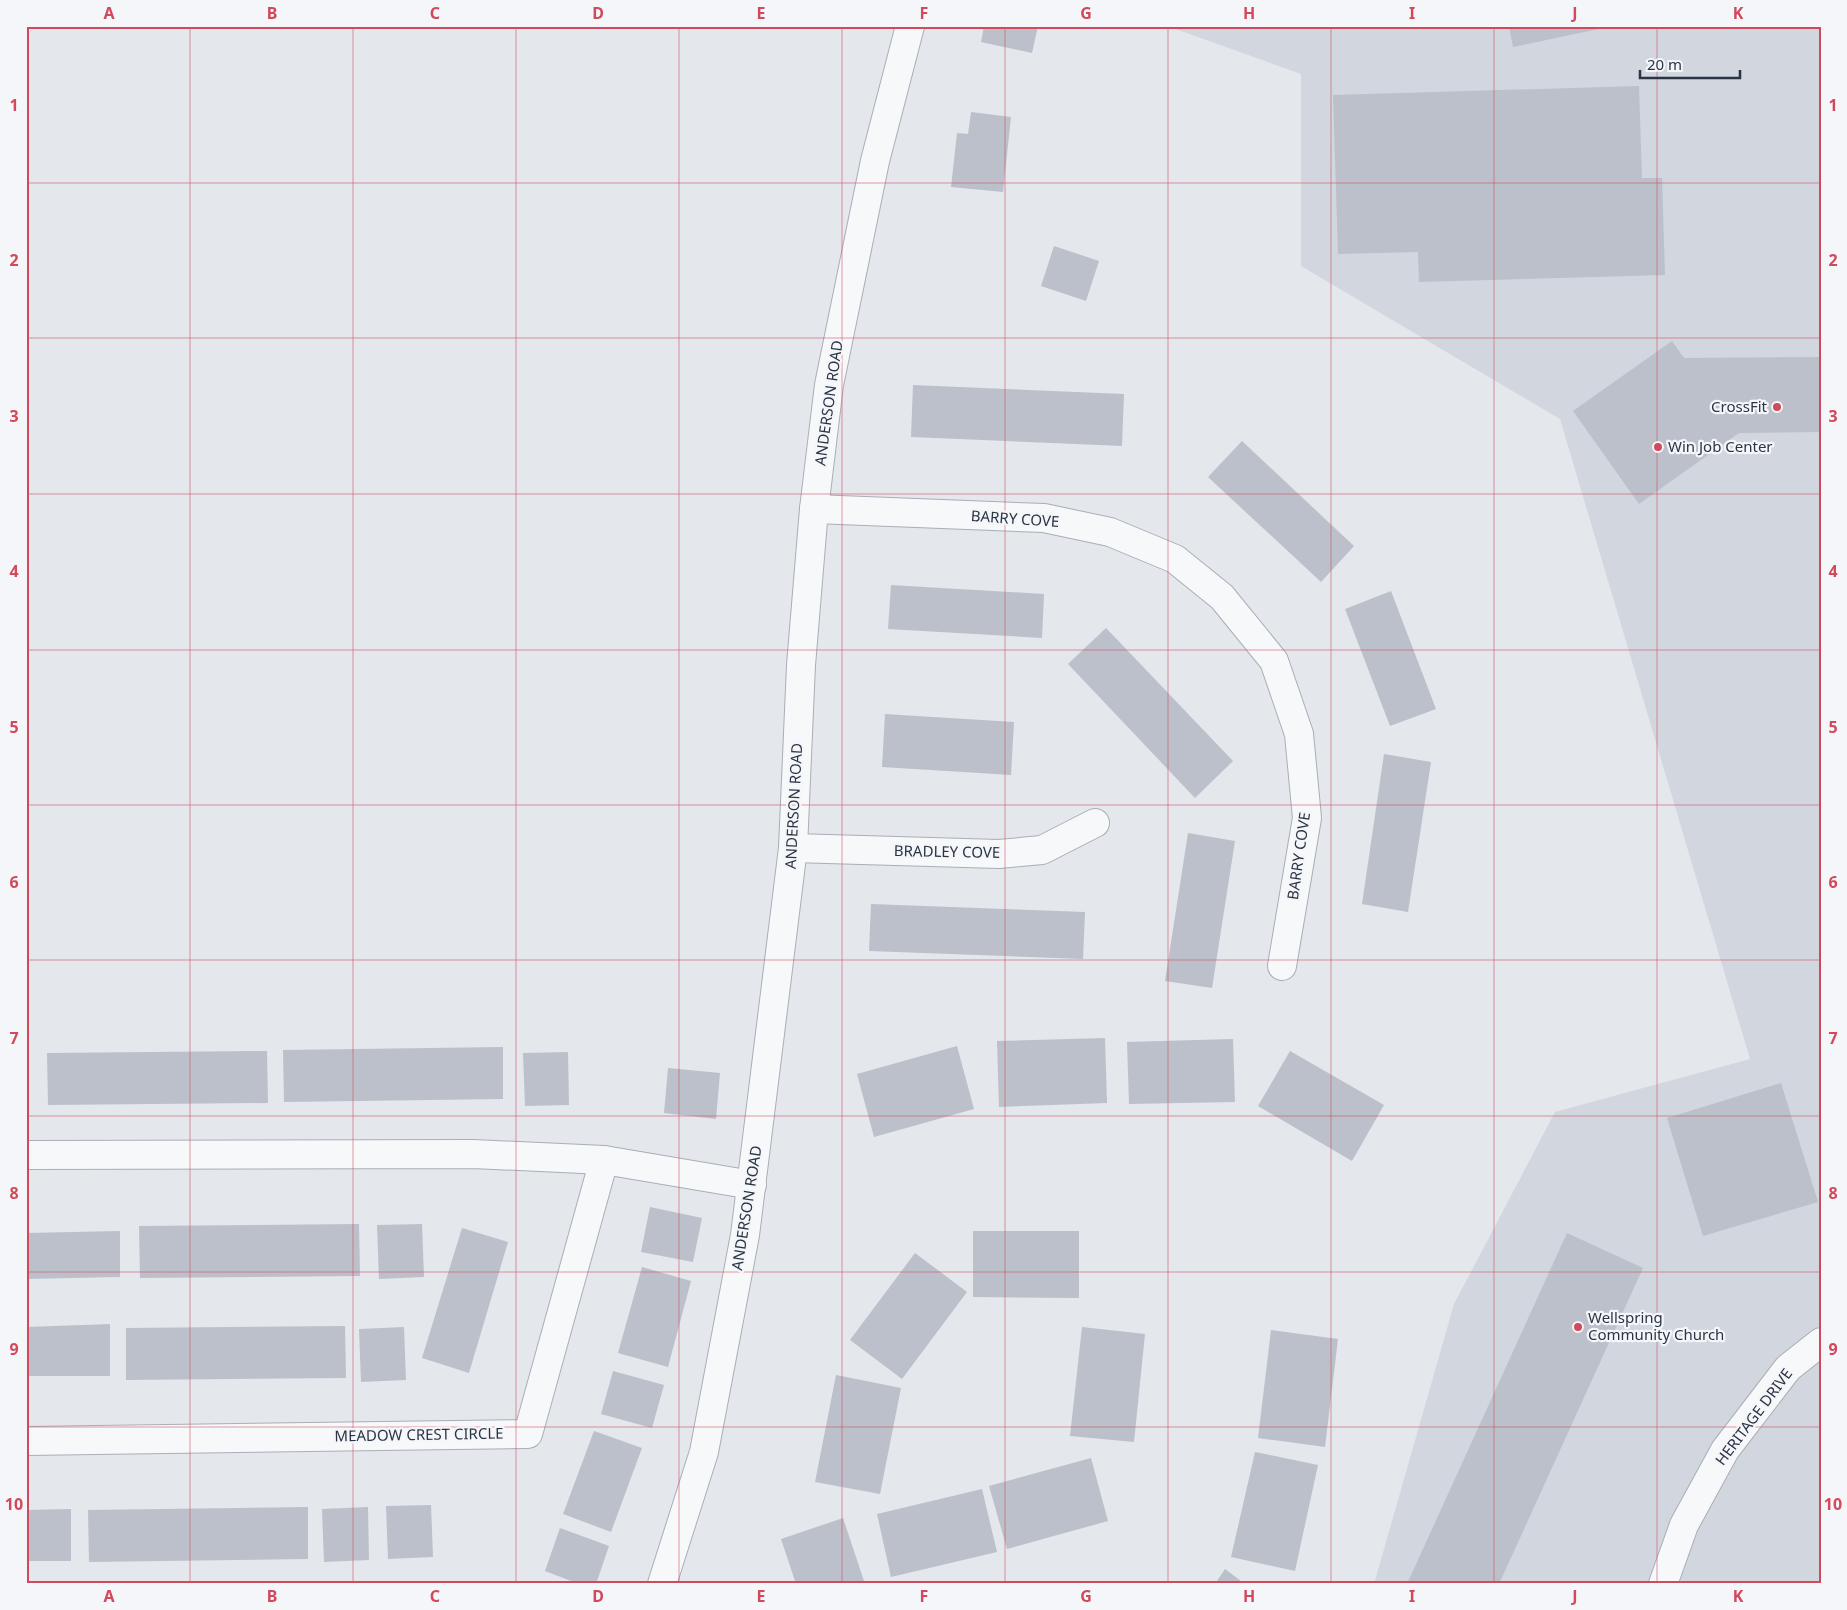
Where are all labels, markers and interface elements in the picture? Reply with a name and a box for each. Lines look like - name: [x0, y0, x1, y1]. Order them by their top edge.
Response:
- text: A: [103, 2, 115, 24]
- text: B: [267, 2, 277, 24]
- text: C: [430, 2, 440, 24]
- text: D: [592, 2, 604, 24]
- text: E: [757, 2, 766, 24]
- text: F: [920, 2, 928, 24]
- text: G: [1080, 2, 1092, 24]
- text: H: [1243, 2, 1255, 24]
- text: I: [1409, 2, 1415, 24]
- text: J: [1570, 2, 1578, 24]
- text: K: [1733, 2, 1744, 24]
- scale bar: [1640, 48, 1740, 80]
- text: 20 m: [1647, 54, 1682, 74]
- text: 1: [9, 94, 19, 116]
- text: 1: [1828, 94, 1838, 116]
- text: 2: [9, 249, 19, 271]
- text: 2: [1828, 249, 1838, 271]
- street label: ANDERSON ROAD: [809, 339, 847, 467]
- place label: CrossFit: [1711, 396, 1768, 416]
- marker: CrossFit: [1771, 401, 1783, 413]
- text: 3: [9, 405, 19, 427]
- text: 3: [1828, 405, 1838, 427]
- place label: Win Job Center: [1668, 436, 1773, 456]
- marker: Win Job Center: [1652, 441, 1664, 453]
- street label: BARRY COVE: [970, 505, 1060, 531]
- text: 4: [9, 560, 19, 582]
- text: 4: [1828, 560, 1838, 582]
- text: 5: [9, 716, 19, 738]
- text: 5: [1828, 716, 1838, 738]
- street label: ANDERSON ROAD: [780, 742, 806, 869]
- street label: BARRY COVE: [1282, 811, 1314, 901]
- street label: BRADLEY COVE: [894, 840, 1000, 862]
- text: 6: [9, 871, 19, 893]
- text: 6: [1828, 871, 1838, 893]
- text: 7: [9, 1027, 19, 1049]
- text: 7: [1828, 1027, 1838, 1049]
- street label: ANDERSON ROAD: [726, 1144, 766, 1272]
- text: 8: [9, 1182, 19, 1204]
- text: 8: [1828, 1182, 1838, 1204]
- place label: Wellspring Community Church: [1588, 1307, 1724, 1344]
- marker: Wellspring Community Church: [1572, 1321, 1584, 1333]
- text: 9: [9, 1338, 19, 1360]
- text: 9: [1828, 1338, 1838, 1360]
- street label: HERITAGE DRIVE: [1710, 1364, 1796, 1469]
- street label: MEADOW CREST CIRCLE: [334, 1423, 504, 1445]
- text: 10: [5, 1493, 23, 1515]
- text: 10: [1824, 1493, 1842, 1515]
- text: A: [103, 1585, 115, 1607]
- text: B: [267, 1585, 277, 1607]
- text: C: [430, 1585, 440, 1607]
- text: D: [592, 1585, 604, 1607]
- text: E: [757, 1585, 766, 1607]
- text: F: [920, 1585, 928, 1607]
- text: G: [1080, 1585, 1092, 1607]
- text: H: [1243, 1585, 1255, 1607]
- text: I: [1409, 1585, 1415, 1607]
- text: J: [1570, 1585, 1578, 1607]
- text: K: [1733, 1585, 1744, 1607]

